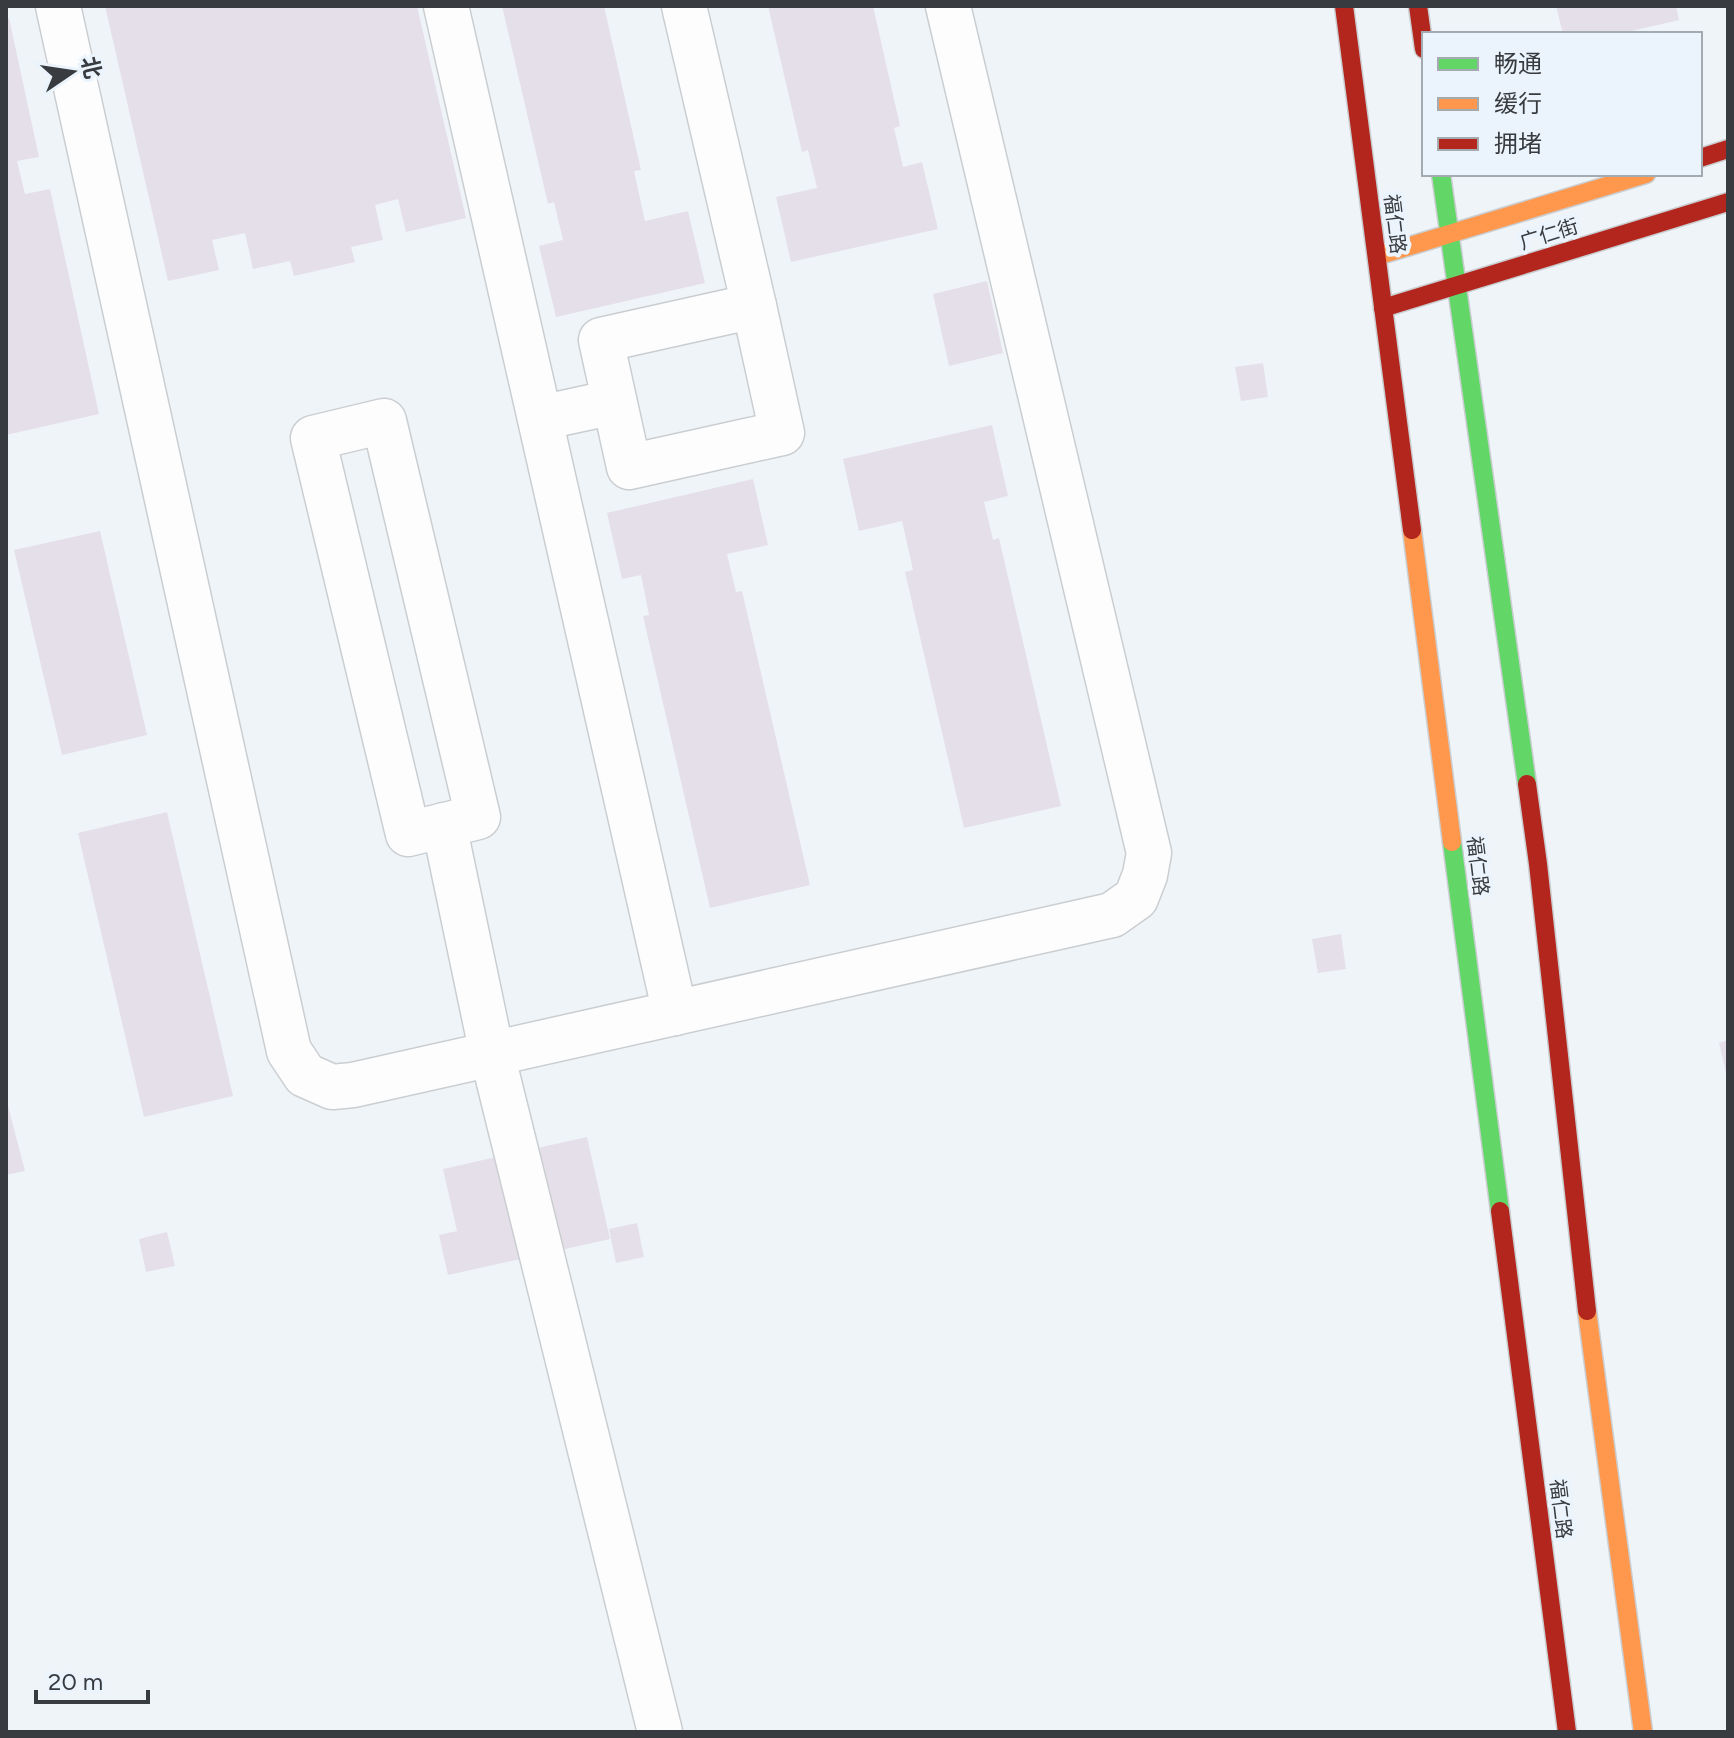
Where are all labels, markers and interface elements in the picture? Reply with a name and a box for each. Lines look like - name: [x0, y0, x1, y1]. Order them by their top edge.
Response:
- north arrow: [32, 32, 112, 112]
- legend: [1422, 32, 1702, 176]
- text: 畅通: [1494, 49, 1542, 78]
- text: 北: [75, 54, 107, 81]
- text: 缓行: [1494, 89, 1542, 118]
- text: 拥堵: [1494, 129, 1542, 158]
- street label: 福仁路: [1379, 193, 1411, 255]
- street label: 广仁街: [1517, 214, 1581, 254]
- street label: 福仁路: [1462, 835, 1494, 897]
- street label: 福仁路: [1545, 1478, 1577, 1540]
- scale bar: [36, 1654, 148, 1704]
- text: 20 m: [48, 1667, 103, 1696]

